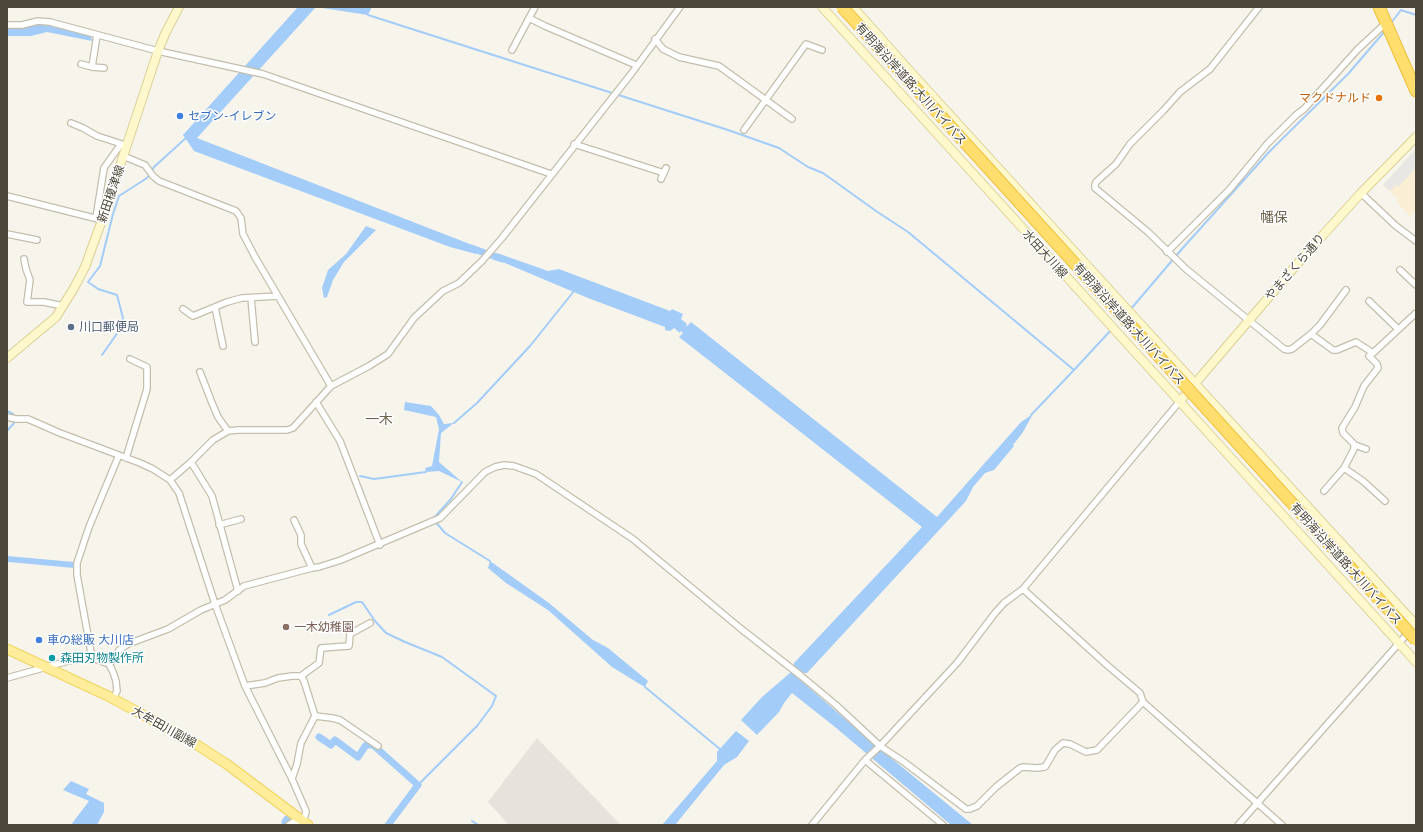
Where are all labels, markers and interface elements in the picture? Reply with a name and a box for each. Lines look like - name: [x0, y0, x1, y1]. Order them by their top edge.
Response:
- street label: 有明海沿岸道路;大川バイパス: [852, 20, 970, 148]
- place label: マクドナルド: [1299, 91, 1371, 105]
- marker: マクドナルド: [1374, 93, 1384, 103]
- place label: セブン-イレブン: [188, 109, 276, 123]
- marker: セブン-イレブン: [175, 111, 185, 121]
- street label: 新田榎津線: [94, 163, 128, 225]
- district label: 幡保: [1260, 209, 1288, 225]
- street label: 水田大川線: [1020, 227, 1070, 281]
- street label: やまざくら通り: [1262, 231, 1328, 303]
- street label: 有明海沿岸道路;大川バイパス: [1070, 260, 1188, 388]
- place label: 川口郵便局: [79, 320, 139, 334]
- marker: 川口郵便局: [66, 322, 76, 332]
- district label: 一木: [365, 411, 393, 427]
- street label: 有明海沿岸道路;大川バイパス: [1287, 500, 1405, 628]
- place label: 一木幼稚園: [294, 620, 354, 634]
- marker: 一木幼稚園: [281, 622, 291, 632]
- place label: 車の総販 大川店: [47, 633, 134, 647]
- marker: 車の総販 大川店: [34, 635, 44, 645]
- place label: 森田刃物製作所: [60, 651, 144, 665]
- marker: 森田刃物製作所: [47, 653, 57, 663]
- street label: 大牟田川副線: [129, 703, 199, 751]

